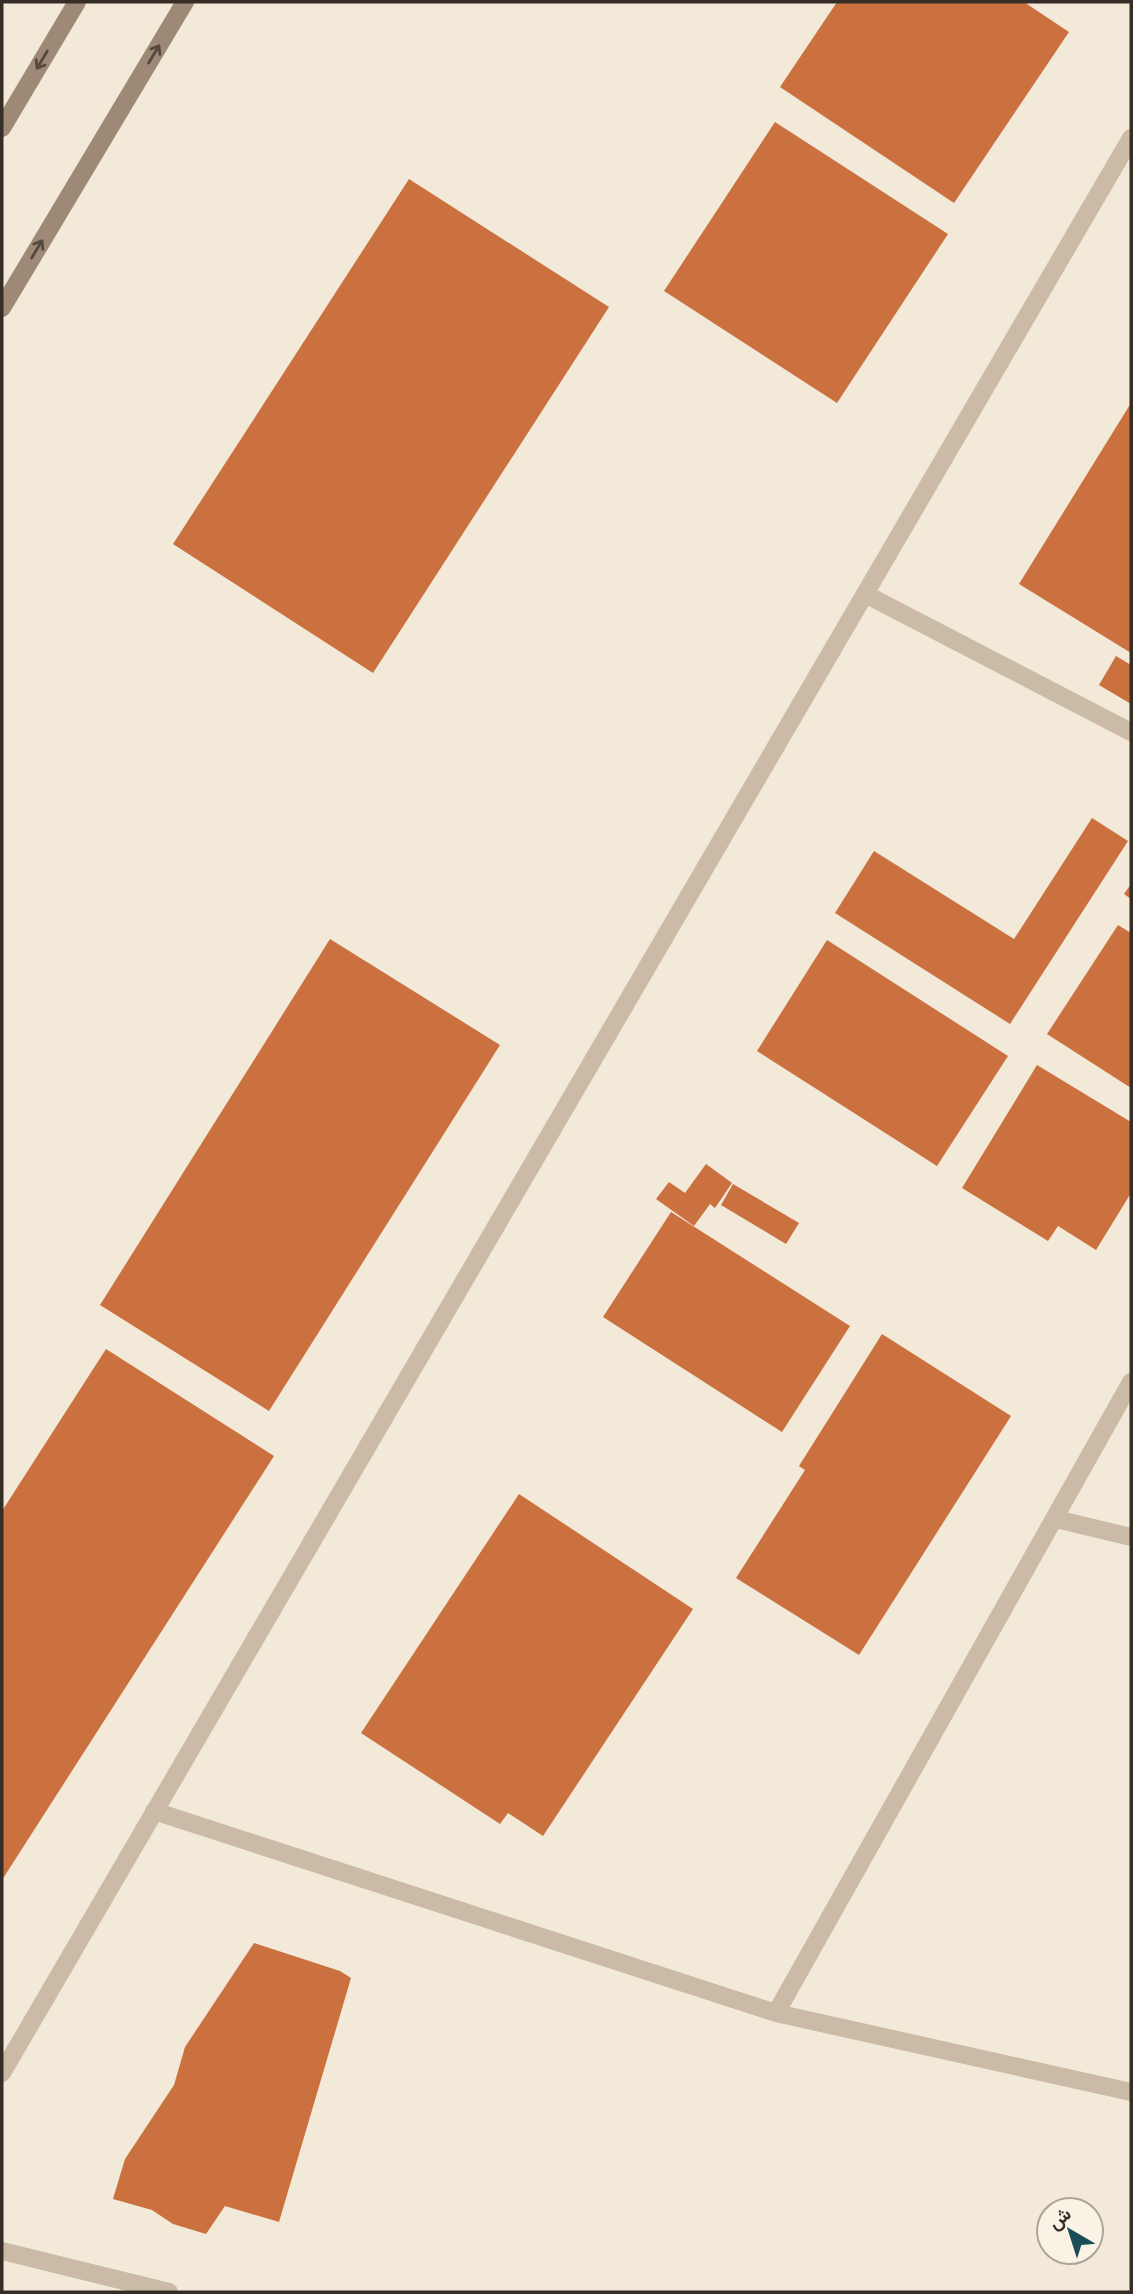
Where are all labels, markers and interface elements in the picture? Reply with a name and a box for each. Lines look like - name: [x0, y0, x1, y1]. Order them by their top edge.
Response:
- one-way arrow: [147, 45, 161, 65]
- one-way arrow: [35, 50, 49, 70]
- one-way arrow: [30, 240, 44, 260]
- north arrow: [1035, 2196, 1105, 2266]
- text: ش: [1043, 2201, 1076, 2234]

